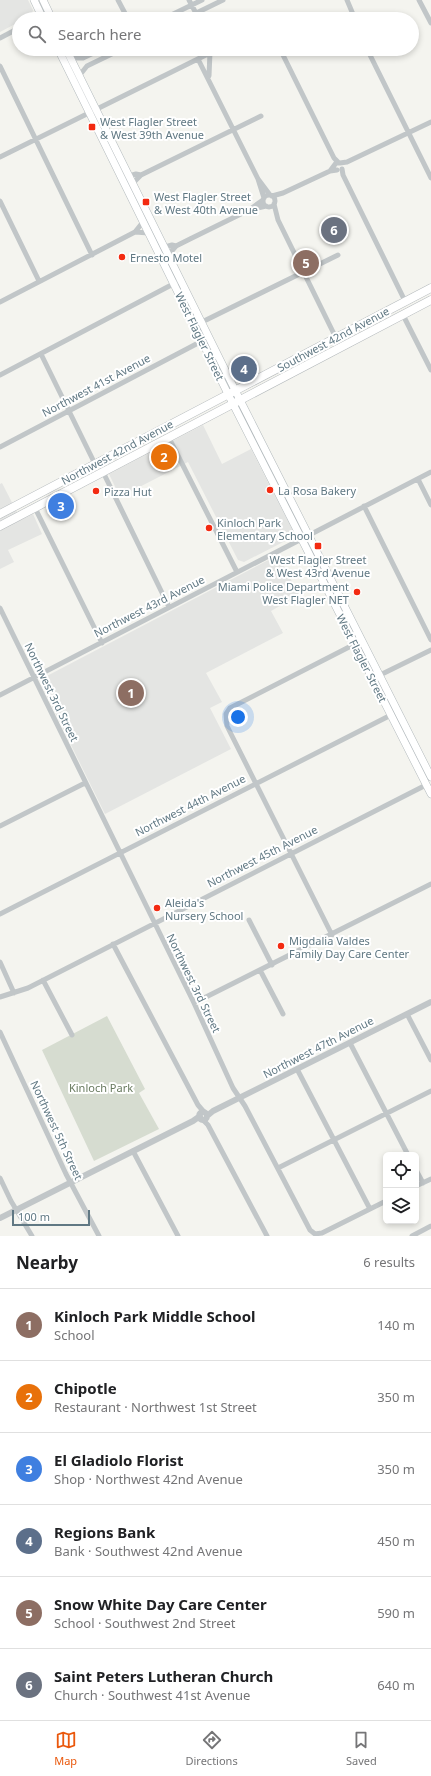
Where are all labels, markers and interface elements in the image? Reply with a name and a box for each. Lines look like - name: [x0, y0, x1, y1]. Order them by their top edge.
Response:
- search box: [12, 12, 419, 56]
- icon: search: [26, 23, 48, 45]
- text: Search here: [58, 24, 141, 44]
- place label: West Flagler Street & West 39th Avenue: [100, 114, 204, 142]
- marker: West Flagler Street & West 39th Avenue: [87, 122, 97, 132]
- place label: West Flagler Street & West 40th Avenue: [154, 189, 258, 217]
- marker: West Flagler Street & West 40th Avenue: [141, 197, 151, 207]
- pin: 6: [321, 215, 347, 245]
- pin: 5: [293, 248, 319, 278]
- place label: Ernesto Motel: [130, 250, 202, 265]
- marker: Ernesto Motel: [117, 252, 127, 262]
- street label: West Flagler Street: [172, 289, 228, 383]
- street label: Southwest 42nd Avenue: [274, 303, 392, 375]
- street label: Northwest 41st Avenue: [39, 350, 153, 420]
- pin: 4: [231, 354, 257, 384]
- street label: Northwest 42nd Avenue: [59, 417, 175, 487]
- pin: 2: [151, 442, 177, 472]
- place label: La Rosa Bakery: [278, 483, 357, 498]
- place label: Pizza Hut: [104, 484, 152, 499]
- marker: La Rosa Bakery: [265, 485, 275, 495]
- marker: Pizza Hut: [91, 486, 101, 496]
- pin: 3: [48, 491, 74, 521]
- place label: Kinloch Park Elementary School: [217, 515, 313, 543]
- marker: Kinloch Park Elementary School: [204, 523, 214, 533]
- marker: West Flagler Street & West 43rd Avenue: [313, 541, 323, 551]
- place label: West Flagler Street & West 43rd Avenue: [266, 552, 370, 580]
- street label: Northwest 43rd Avenue: [91, 572, 207, 640]
- place label: Miami Police Department West Flagler NET: [218, 579, 349, 607]
- marker: Miami Police Department West Flagler NET: [352, 587, 362, 597]
- street label: West Flagler Street: [333, 611, 391, 705]
- street label: Northwest 3rd Street: [22, 640, 82, 744]
- pin: 1: [118, 678, 144, 708]
- your location: [228, 707, 248, 727]
- street label: Northwest 44th Avenue: [132, 771, 248, 839]
- street label: Northwest 45th Avenue: [204, 822, 320, 890]
- place label: Aleida's Nursery School: [165, 895, 243, 923]
- marker: Aleida's Nursery School: [152, 903, 162, 913]
- street label: Northwest 3rd Street: [164, 931, 224, 1035]
- place label: Migdalia Valdes Family Day Care Center: [289, 933, 410, 961]
- marker: Migdalia Valdes Family Day Care Center: [276, 941, 286, 951]
- street label: Northwest 47th Avenue: [260, 1013, 376, 1081]
- street label: Northwest 5th Street: [27, 1078, 87, 1182]
- park label: Kinloch Park: [69, 1080, 133, 1095]
- map controls: [383, 1152, 419, 1224]
- button: locate: [383, 1152, 419, 1188]
- button: layers: [383, 1188, 419, 1224]
- scale bar: [12, 1208, 90, 1227]
- text: 100 m: [18, 1209, 50, 1224]
- text: Nearby: [16, 1251, 78, 1274]
- text: 6 results: [363, 1253, 415, 1271]
- text: Kinloch Park Middle School: [54, 1306, 256, 1326]
- text: 1: [25, 1316, 33, 1334]
- text: 140 m: [377, 1316, 415, 1334]
- text: School: [54, 1326, 95, 1344]
- text: Chipotle: [54, 1378, 117, 1398]
- text: 2: [25, 1388, 33, 1406]
- text: 350 m: [377, 1388, 415, 1406]
- text: Restaurant · Northwest 1st Street: [54, 1398, 257, 1416]
- text: El Gladiolo Florist: [54, 1450, 183, 1470]
- text: 3: [25, 1460, 33, 1478]
- text: 350 m: [377, 1460, 415, 1478]
- text: Shop · Northwest 42nd Avenue: [54, 1470, 243, 1488]
- text: Regions Bank: [54, 1522, 155, 1542]
- text: 4: [25, 1532, 33, 1550]
- text: 450 m: [377, 1532, 415, 1550]
- text: Bank · Southwest 42nd Avenue: [54, 1542, 243, 1560]
- text: Snow White Day Care Center: [54, 1594, 267, 1614]
- text: 5: [25, 1604, 33, 1622]
- text: 590 m: [377, 1604, 415, 1622]
- text: School · Southwest 2nd Street: [54, 1614, 236, 1632]
- text: Saint Peters Lutheran Church: [54, 1666, 273, 1686]
- text: 6: [25, 1676, 33, 1694]
- text: 640 m: [377, 1676, 415, 1694]
- text: Church · Southwest 41st Avenue: [54, 1686, 250, 1704]
- tab: Map: [54, 1729, 77, 1768]
- tab: Directions: [185, 1729, 238, 1768]
- tab: Saved: [346, 1729, 377, 1768]

